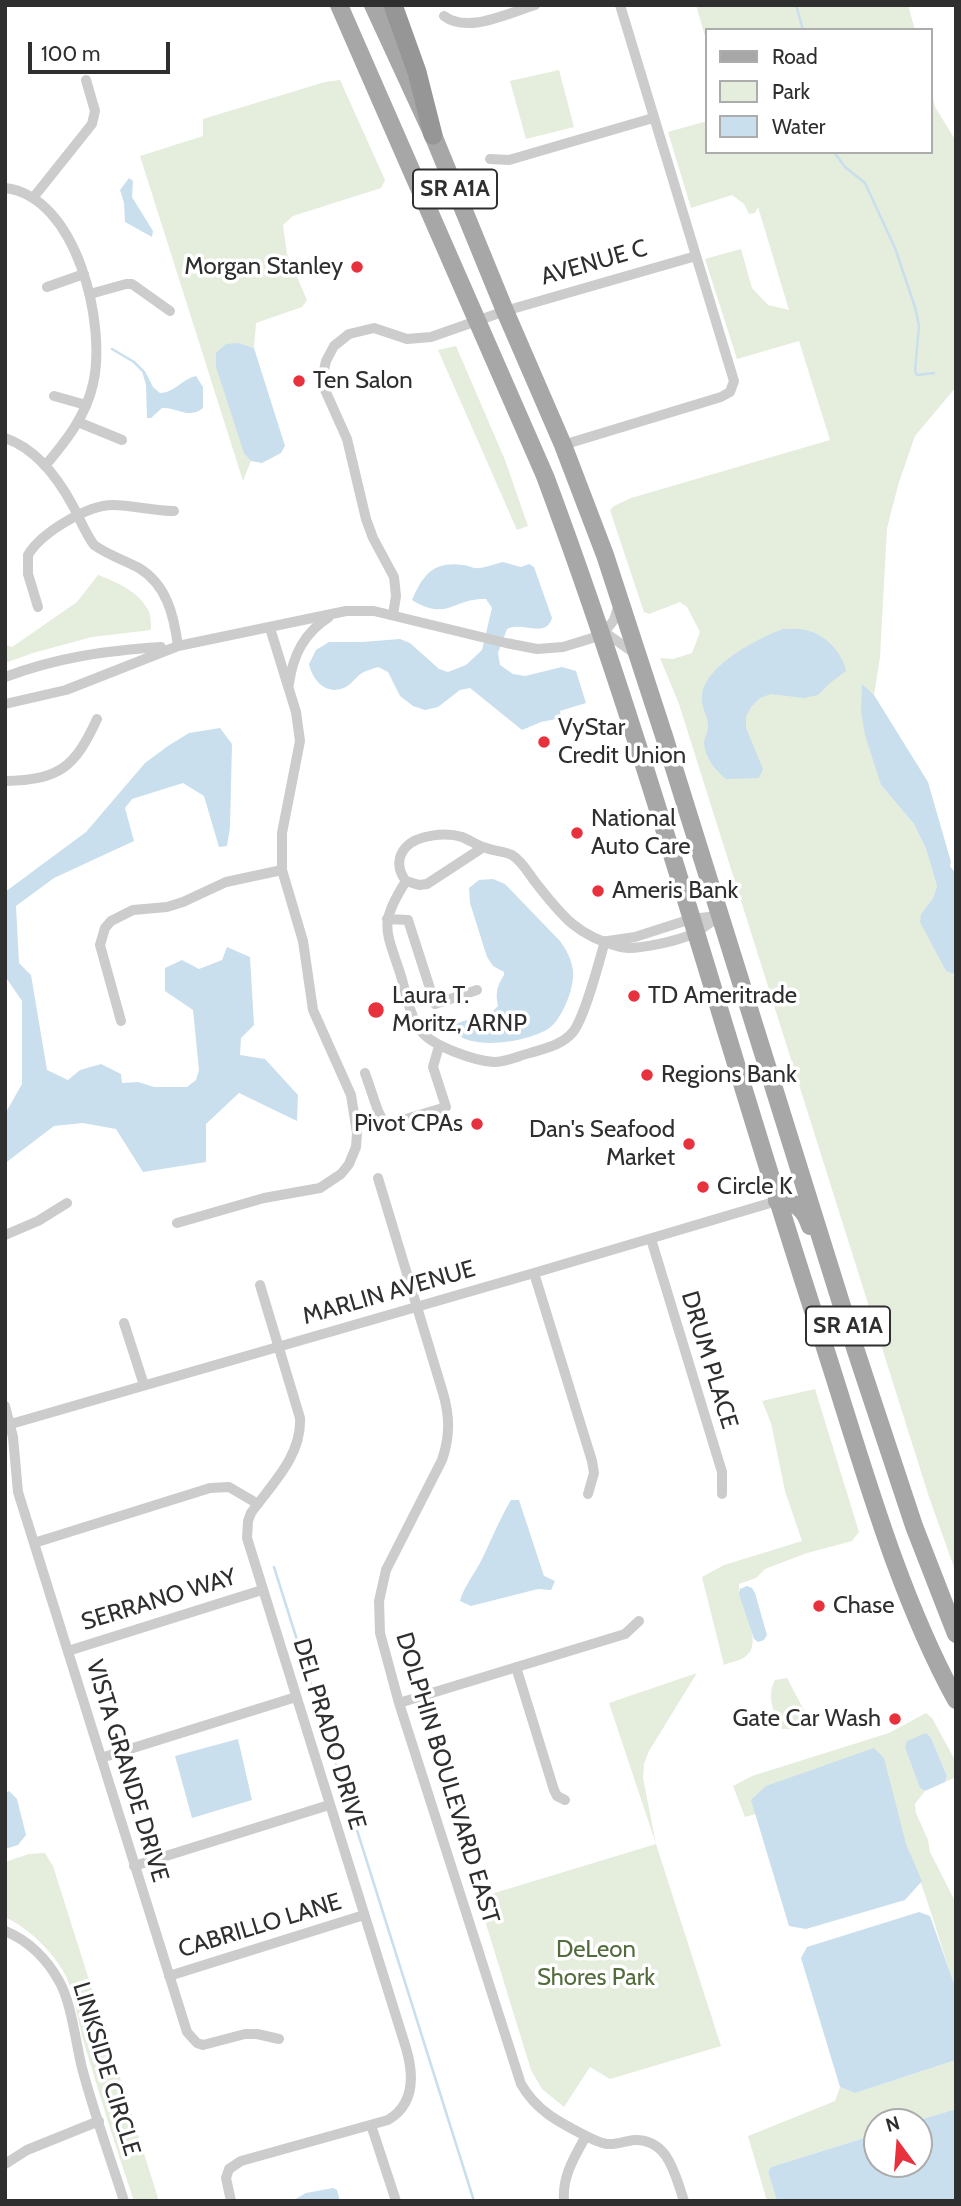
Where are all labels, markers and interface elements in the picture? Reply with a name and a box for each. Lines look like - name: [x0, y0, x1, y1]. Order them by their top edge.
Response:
- scale bar: [32, 28, 173, 72]
- legend: [706, 28, 933, 154]
- text: 100 m: [41, 41, 100, 66]
- text: Road: [772, 44, 818, 69]
- text: Park: [772, 79, 810, 104]
- text: Water: [772, 114, 825, 139]
- road number: SR A1A: [413, 170, 497, 208]
- street label: AVENUE C: [537, 234, 651, 292]
- place label: Morgan Stanley: [184, 253, 343, 281]
- marker: Morgan Stanley: [349, 259, 365, 275]
- place label: Ten Salon: [313, 367, 413, 395]
- marker: Ten Salon: [291, 373, 307, 389]
- place label: VyStar Credit Union: [558, 714, 686, 770]
- marker: VyStar Credit Union: [536, 734, 552, 750]
- place label: National Auto Care: [591, 805, 691, 861]
- marker: National Auto Care: [569, 825, 585, 841]
- place label: Ameris Bank: [612, 877, 738, 905]
- marker: Ameris Bank: [590, 883, 606, 899]
- place label: Laura T. Moritz, ARNP: [392, 982, 527, 1038]
- place label: TD Ameritrade: [648, 982, 797, 1010]
- marker: TD Ameritrade: [626, 988, 642, 1004]
- marker: Laura T. Moritz, ARNP: [366, 1000, 386, 1020]
- place label: Regions Bank: [661, 1061, 797, 1089]
- marker: Regions Bank: [639, 1067, 655, 1083]
- place label: Pivot CPAs: [354, 1110, 463, 1138]
- marker: Pivot CPAs: [469, 1116, 485, 1132]
- place label: Dan's Seafood Market: [529, 1116, 675, 1172]
- marker: Dan's Seafood Market: [681, 1136, 697, 1152]
- place label: Circle K: [717, 1173, 793, 1201]
- marker: Circle K: [695, 1179, 711, 1195]
- street label: MARLIN AVENUE: [299, 1255, 479, 1331]
- street label: DRUM PLACE: [674, 1288, 744, 1432]
- road number: SR A1A: [806, 1306, 890, 1345]
- street label: SERRANO WAY: [78, 1563, 240, 1637]
- place label: Chase: [833, 1592, 895, 1620]
- marker: Chase: [811, 1598, 827, 1614]
- street label: DOLPHIN BOULEVARD EAST: [389, 1629, 505, 1927]
- street label: DEL PRADO DRIVE: [286, 1635, 372, 1833]
- street label: VISTA GRANDE DRIVE: [79, 1656, 175, 1886]
- place label: Gate Car Wash: [732, 1705, 881, 1733]
- marker: Gate Car Wash: [887, 1711, 903, 1727]
- street label: CABRILLO LANE: [175, 1888, 345, 1964]
- park label: DeLeon Shores Park: [537, 1936, 655, 1992]
- street label: LINKSIDE CIRCLE: [66, 1979, 146, 2159]
- north arrow: [863, 2108, 933, 2178]
- text: N: [883, 2111, 902, 2137]

